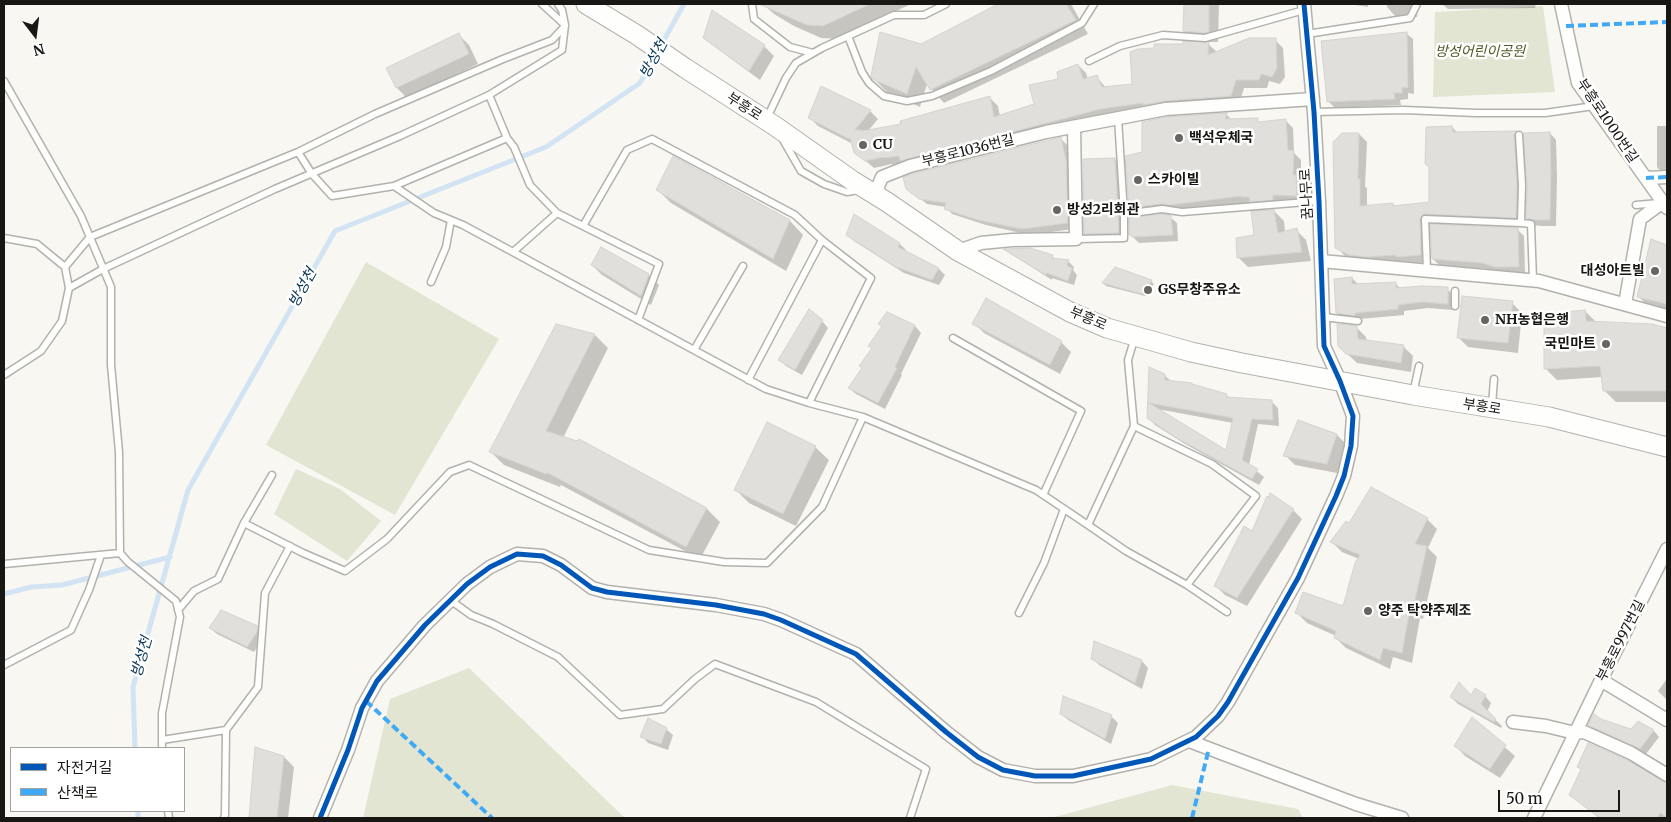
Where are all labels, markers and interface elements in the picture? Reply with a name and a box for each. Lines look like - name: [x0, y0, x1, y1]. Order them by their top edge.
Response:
- north arrow: [10, 10, 60, 60]
- water label: 방성천: [636, 37, 672, 81]
- text: N: [31, 39, 47, 60]
- park label: 방성어린이공원: [1435, 44, 1525, 60]
- street label: 부흥로1000번길: [1573, 76, 1641, 166]
- street label: 부흥로: [723, 89, 765, 125]
- place label: 백석우체국: [1189, 130, 1253, 146]
- street label: 부흥로1036번길: [920, 131, 1016, 171]
- marker: 백석우체국: [1173, 132, 1185, 144]
- place label: CU: [873, 137, 893, 153]
- marker: CU: [857, 139, 869, 151]
- street label: 꿈나무로: [1297, 168, 1317, 220]
- place label: 스카이빌: [1148, 172, 1200, 188]
- marker: 스카이빌: [1132, 174, 1144, 186]
- place label: 방성2리회관: [1067, 202, 1140, 218]
- marker: 방성2리회관: [1051, 204, 1063, 216]
- place label: 대성아트빌: [1581, 263, 1645, 279]
- marker: 대성아트빌: [1649, 265, 1661, 277]
- water label: 방성천: [285, 266, 321, 310]
- place label: GS무창주유소: [1158, 282, 1241, 298]
- marker: GS무창주유소: [1142, 284, 1154, 296]
- street label: 부흥로: [1067, 304, 1109, 334]
- place label: NH농협은행: [1495, 312, 1569, 328]
- marker: NH농협은행: [1479, 314, 1491, 326]
- place label: 국민마트: [1544, 336, 1596, 352]
- marker: 국민마트: [1600, 338, 1612, 350]
- street label: 부흥로: [1462, 396, 1502, 418]
- street label: 부흥로997번길: [1593, 598, 1649, 684]
- place label: 양주 탁약주제조: [1378, 603, 1471, 619]
- marker: 양주 탁약주제조: [1362, 605, 1374, 617]
- water label: 방성천: [128, 635, 156, 679]
- legend: [10, 747, 185, 812]
- text: 자전거길: [57, 758, 112, 777]
- scale bar: [1501, 780, 1624, 812]
- text: 산책로: [57, 783, 98, 802]
- text: 50 m: [1506, 789, 1543, 808]

